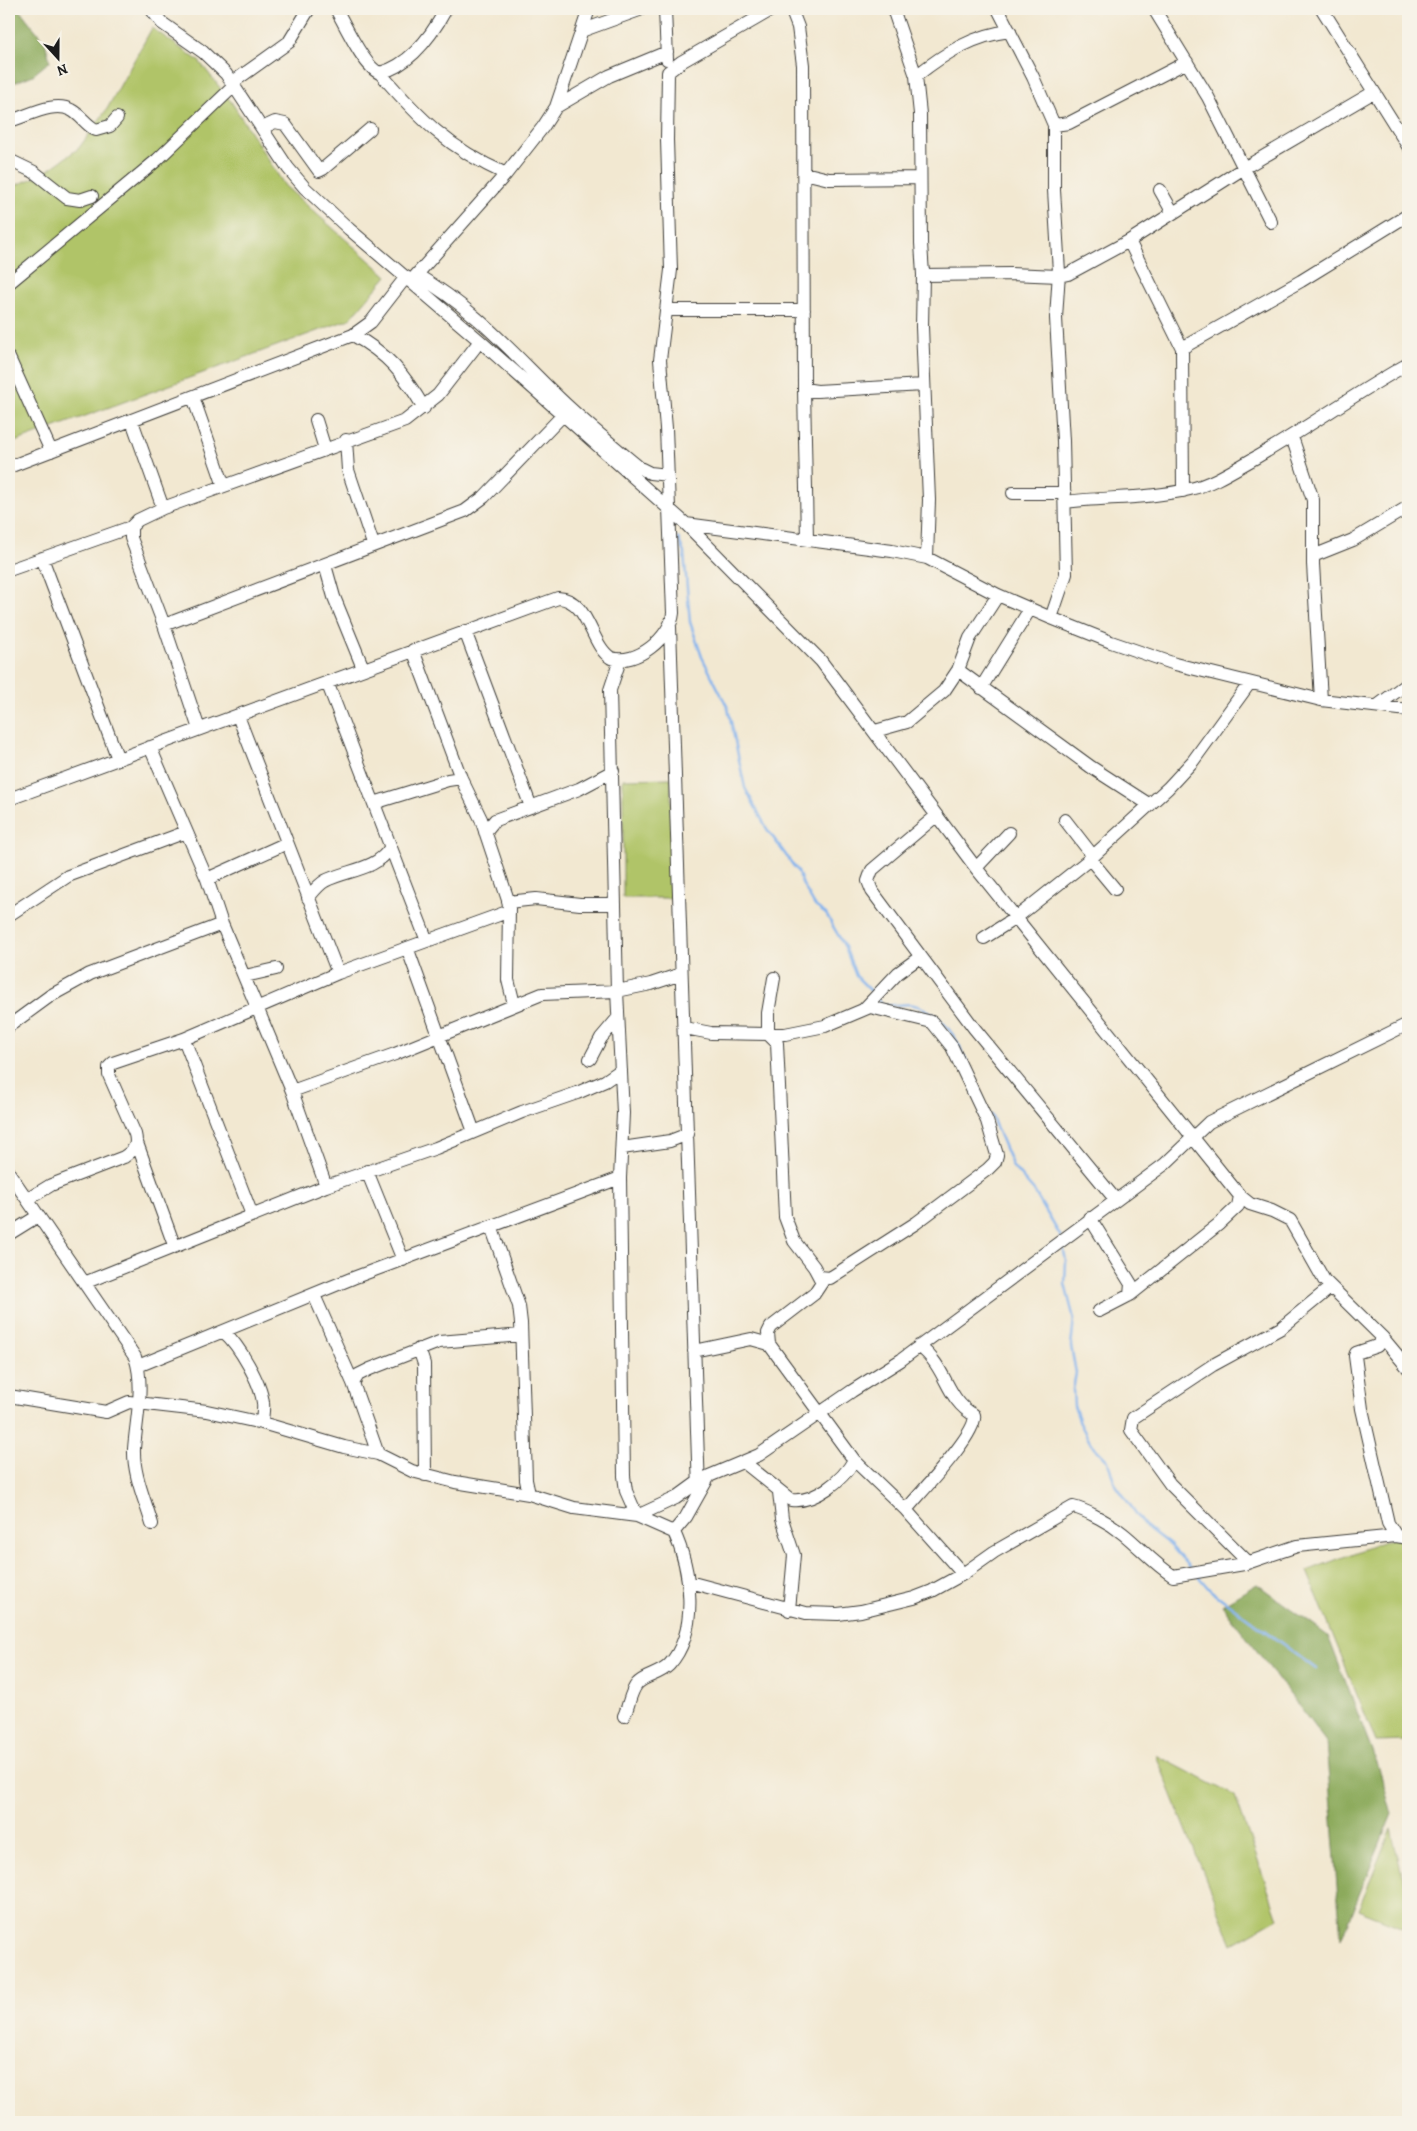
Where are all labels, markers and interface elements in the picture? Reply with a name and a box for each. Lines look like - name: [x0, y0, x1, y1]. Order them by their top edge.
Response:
- north arrow: [32, 32, 82, 82]
- text: N: [54, 59, 71, 80]

